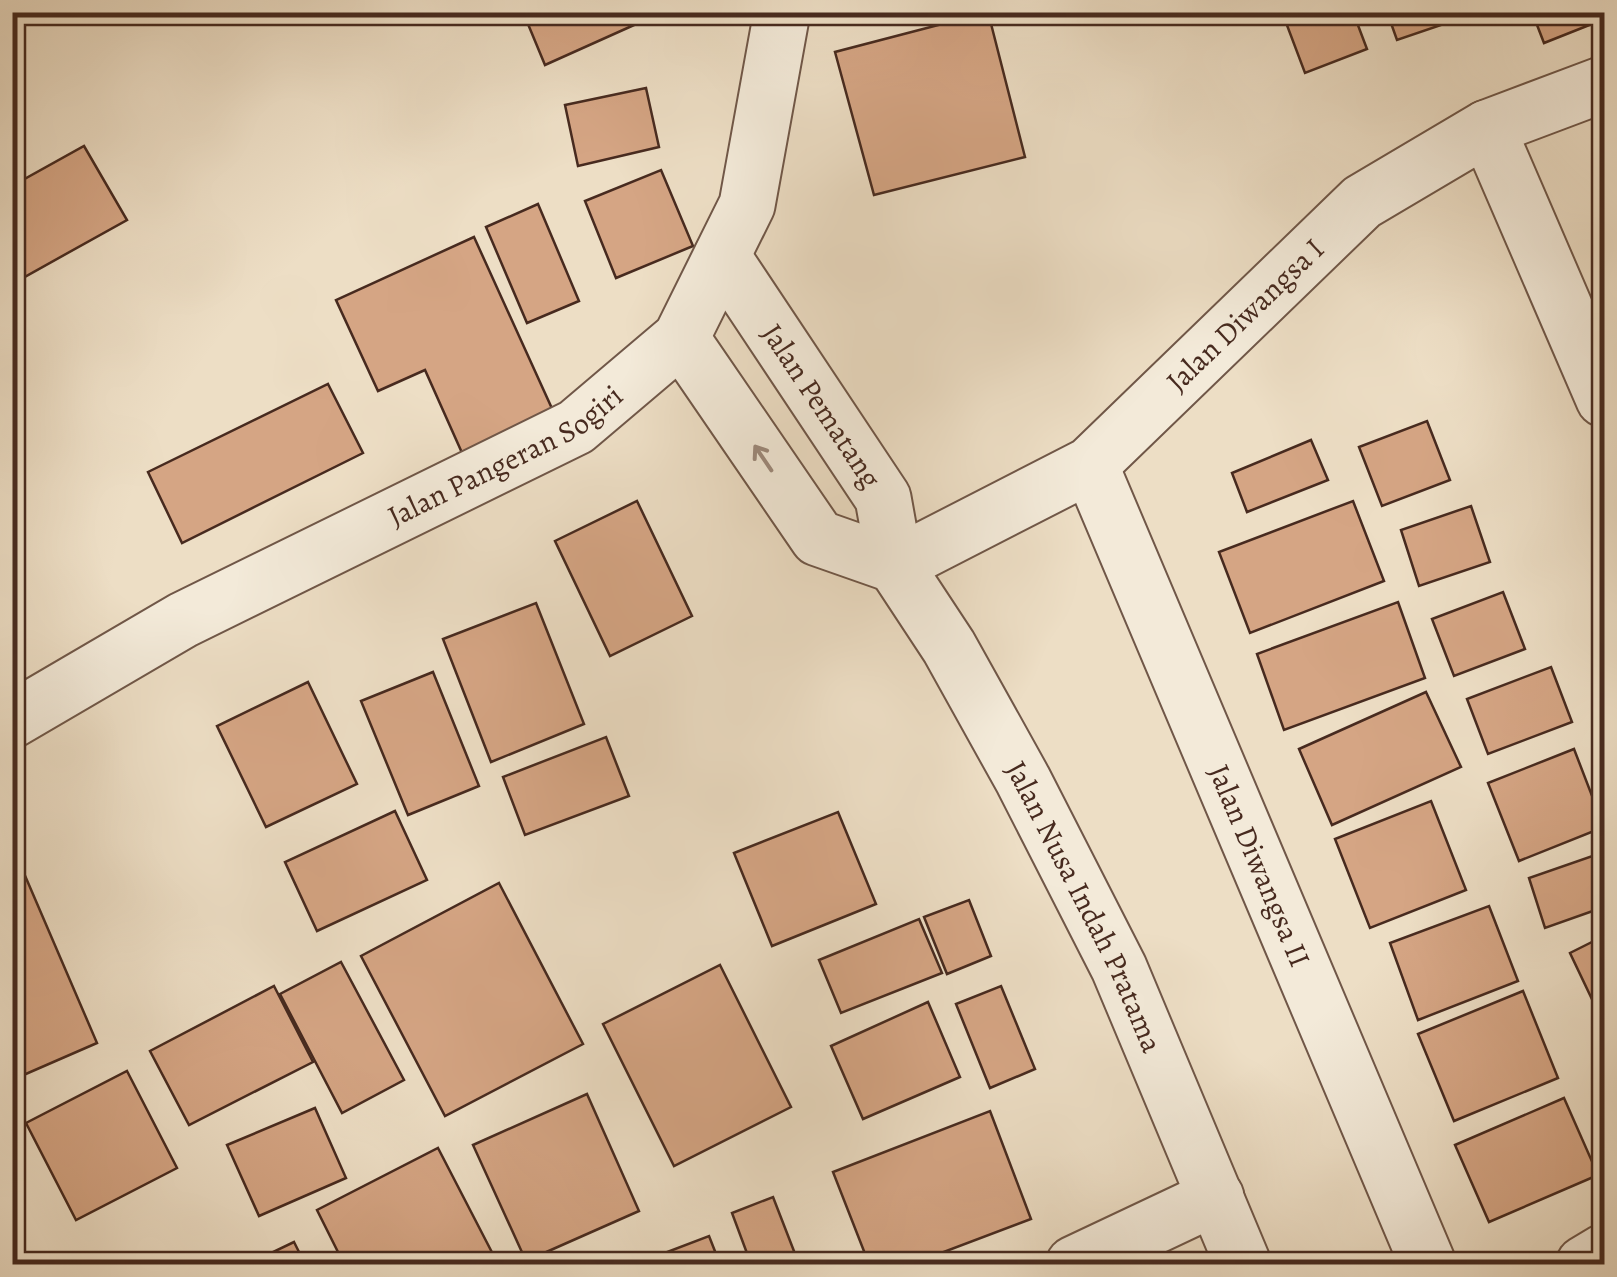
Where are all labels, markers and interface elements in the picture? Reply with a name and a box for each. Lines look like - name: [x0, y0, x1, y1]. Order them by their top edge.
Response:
- street label: Jalan Diwangsa I: [1158, 229, 1333, 401]
- street label: Jalan Pematang: [753, 316, 891, 496]
- street label: Jalan Pangeran Sogiri: [381, 376, 631, 536]
- one-way arrow: [753, 444, 774, 472]
- street label: Jalan Nusa Indah Pratama: [996, 754, 1172, 1058]
- street label: Jalan Diwangsa II: [1199, 758, 1320, 973]

